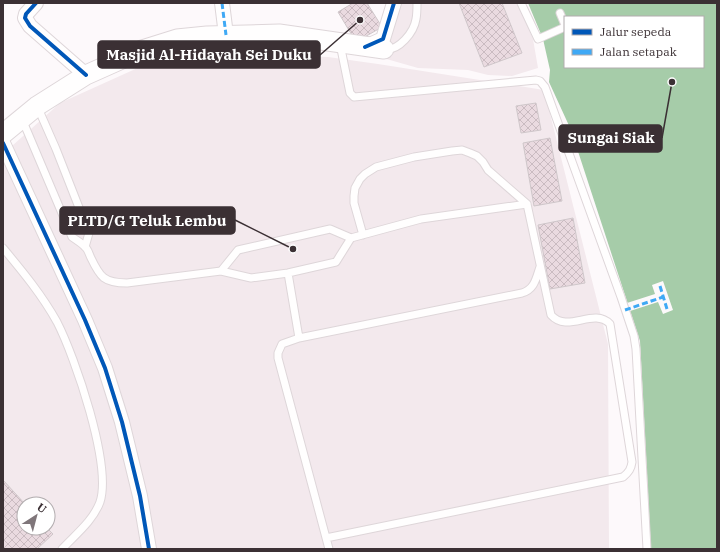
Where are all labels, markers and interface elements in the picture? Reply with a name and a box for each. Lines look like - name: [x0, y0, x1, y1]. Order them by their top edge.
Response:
- legend: [564, 16, 704, 68]
- text: Jalur sepeda: [600, 24, 672, 39]
- callout: Masjid Al-Hidayah Sei Duku: [98, 41, 320, 68]
- text: Jalan setapak: [600, 44, 677, 59]
- text: Masjid Al-Hidayah Sei Duku: [106, 45, 312, 64]
- callout: Sungai Siak: [559, 125, 662, 152]
- text: Sungai Siak: [567, 128, 655, 147]
- callout: PLTD/G Teluk Lembu: [60, 207, 235, 234]
- text: PLTD/G Teluk Lembu: [68, 211, 227, 230]
- north arrow: [16, 496, 56, 536]
- text: U: [34, 500, 50, 516]

